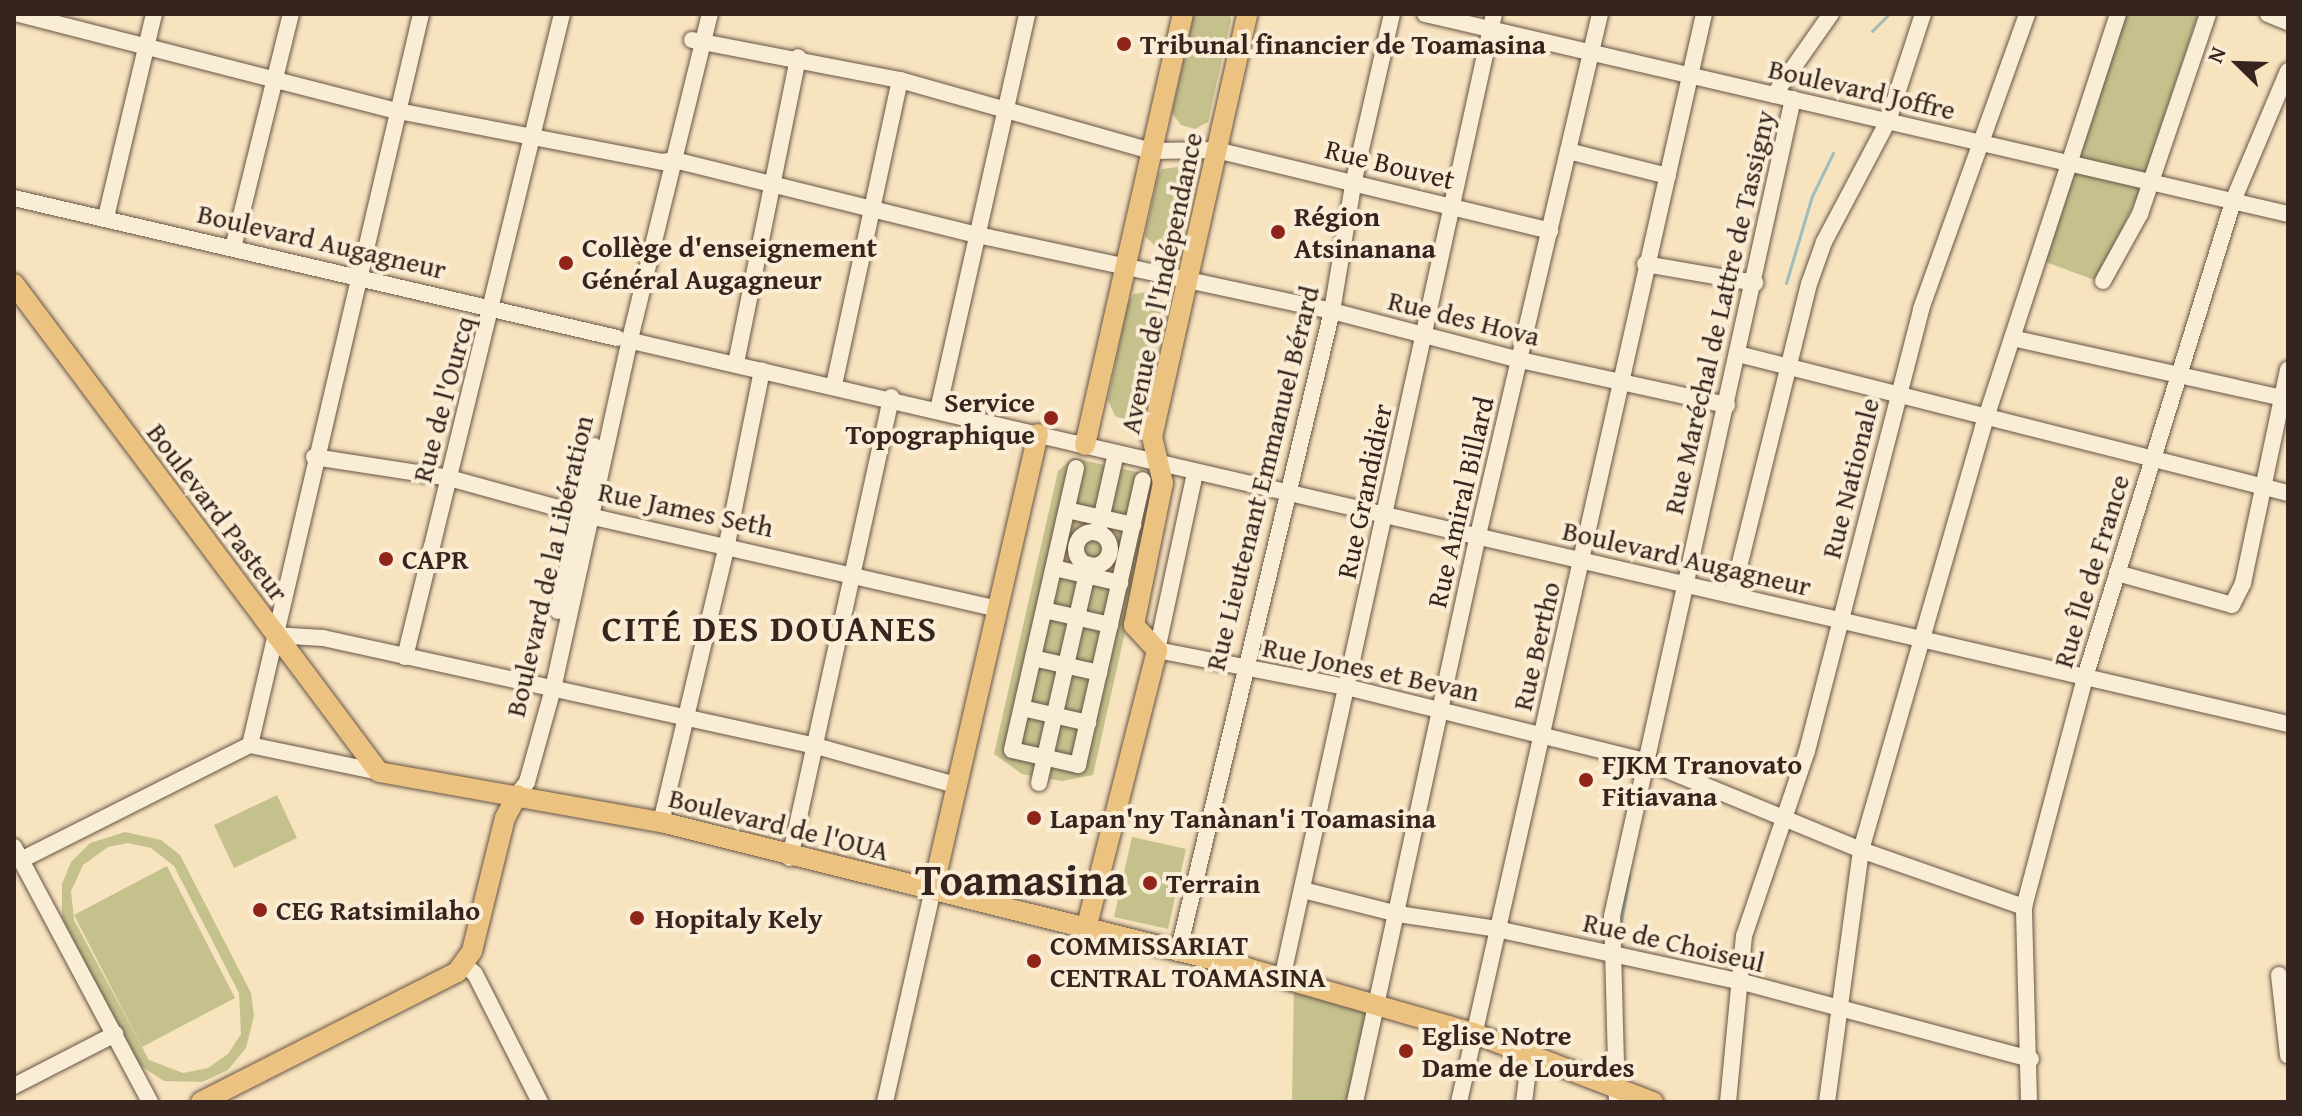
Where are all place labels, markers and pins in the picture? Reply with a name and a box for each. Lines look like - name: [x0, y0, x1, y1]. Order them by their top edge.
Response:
- place label: Tribunal financier de Toamasina: [1140, 27, 1546, 61]
- marker: Tribunal financier de Toamasina: [1115, 35, 1133, 53]
- place label: Région Atsinanana: [1294, 199, 1436, 265]
- marker: Région Atsinanana: [1269, 223, 1287, 241]
- place label: Collège d'enseignement Général Augagneur: [582, 230, 877, 296]
- marker: Collège d'enseignement Général Augagneur: [557, 254, 575, 272]
- place label: Service Topographique: [846, 385, 1035, 451]
- marker: Service Topographique: [1042, 409, 1060, 427]
- place label: CAPR: [402, 542, 469, 576]
- marker: CAPR: [377, 550, 395, 568]
- place label: FJKM Tranovato Fitiavana: [1602, 747, 1802, 813]
- marker: FJKM Tranovato Fitiavana: [1577, 771, 1595, 789]
- place label: Lapan'ny Tanànan'i Toamasina: [1050, 801, 1436, 835]
- marker: Lapan'ny Tanànan'i Toamasina: [1025, 809, 1043, 827]
- place label: Terrain: [1166, 866, 1260, 900]
- marker: Terrain: [1141, 874, 1159, 892]
- place label: CEG Ratsimilaho: [276, 893, 480, 927]
- marker: CEG Ratsimilaho: [251, 901, 269, 919]
- place label: Hopitaly Kely: [655, 901, 823, 935]
- marker: Hopitaly Kely: [626, 907, 648, 929]
- place label: COMMISSARIAT CENTRAL TOAMASINA: [1050, 928, 1326, 994]
- marker: COMMISSARIAT CENTRAL TOAMASINA: [1025, 952, 1043, 970]
- place label: Eglise Notre Dame de Lourdes: [1422, 1018, 1634, 1084]
- marker: Eglise Notre Dame de Lourdes: [1397, 1042, 1415, 1060]

